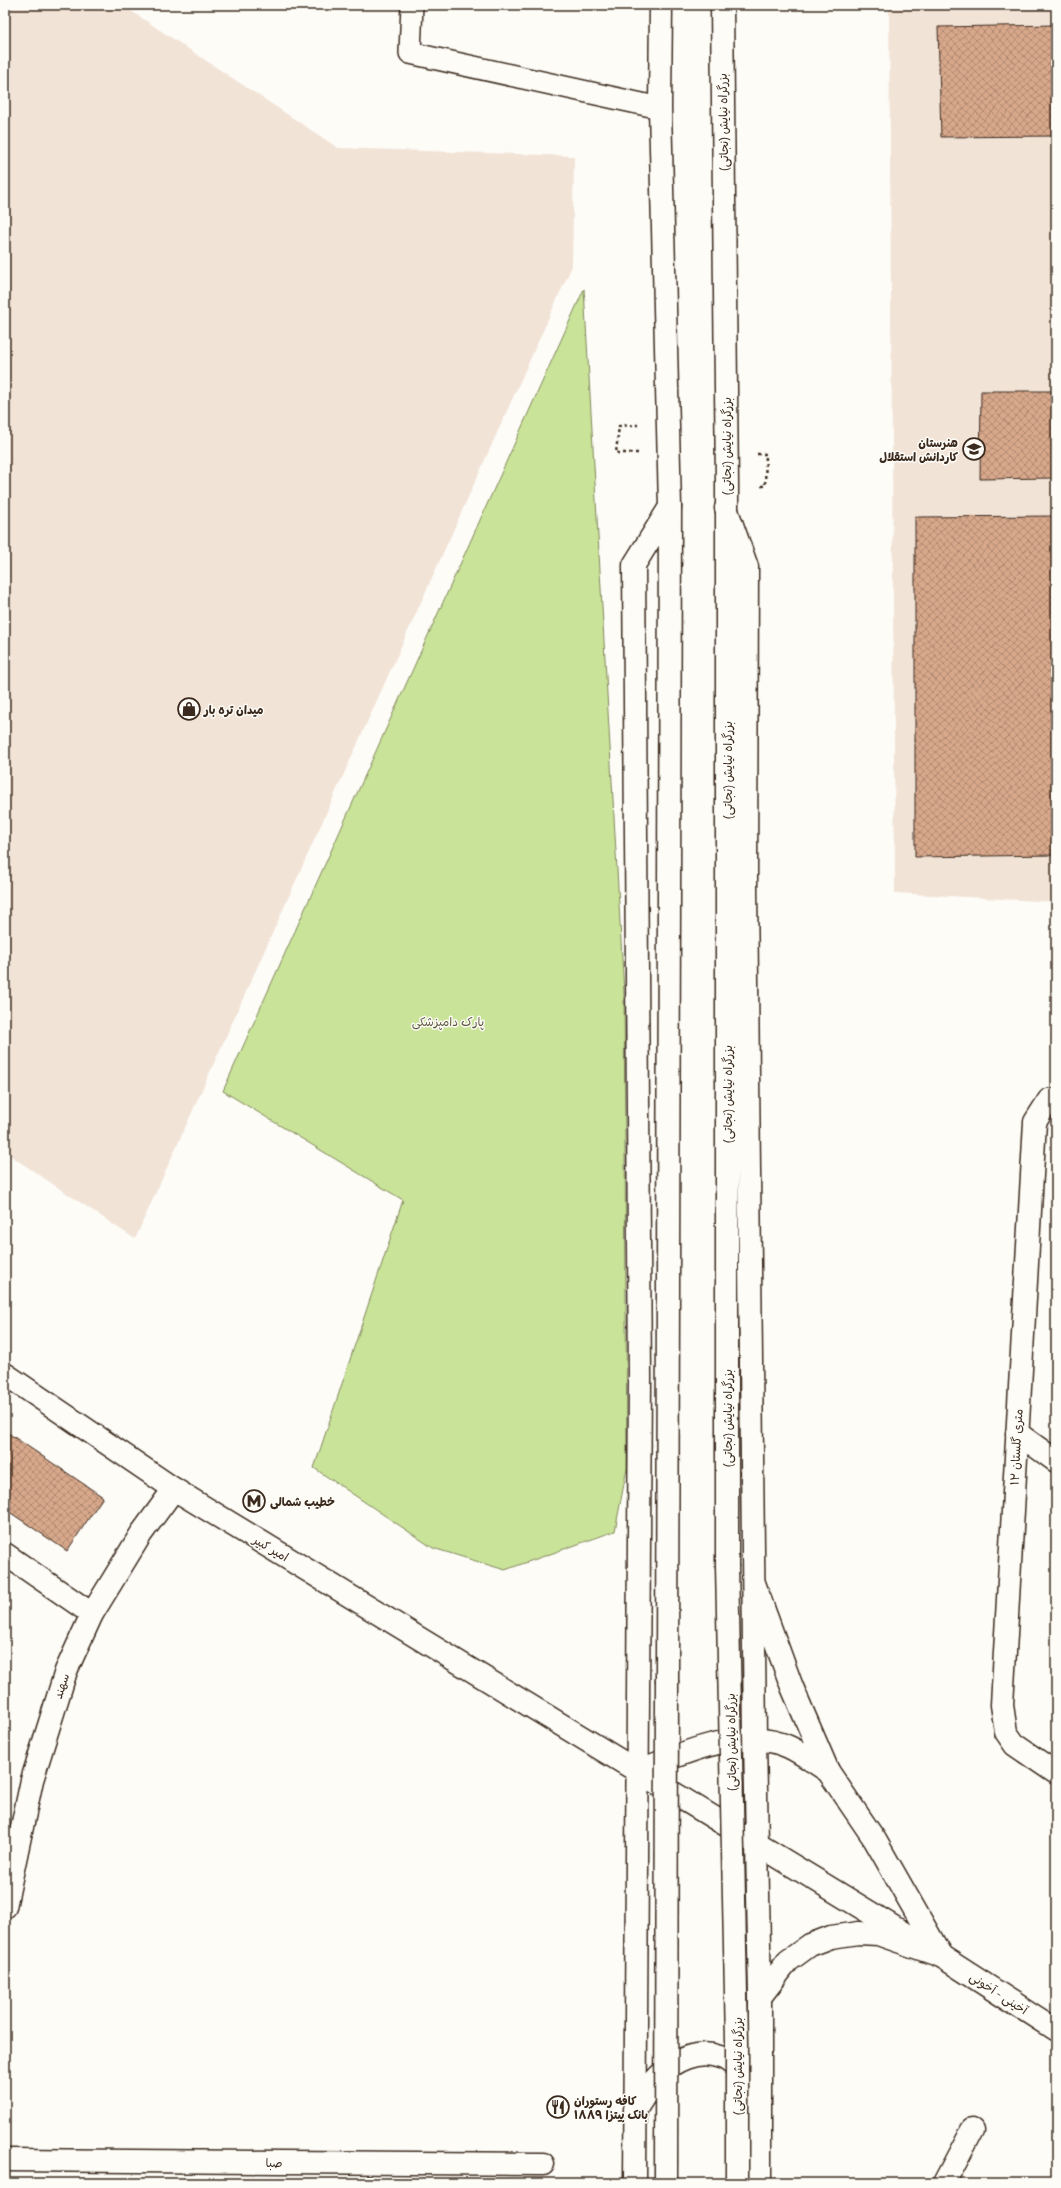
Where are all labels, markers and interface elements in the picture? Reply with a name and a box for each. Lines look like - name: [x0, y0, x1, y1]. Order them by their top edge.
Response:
- street label: بزرگراه نیایش (نجاتی): [715, 73, 732, 171]
- street label: بزرگراه نیایش (نجاتی): [719, 397, 735, 495]
- place label: هنرستان کاردانش استقلال: [879, 435, 959, 464]
- school or university icon: هنرستان کاردانش استقلال: [961, 436, 987, 462]
- shop icon: میدان تره بار: [176, 696, 202, 722]
- place label: میدان تره بار: [203, 702, 264, 717]
- street label: بزرگراه نیایش (نجاتی): [720, 721, 736, 819]
- park label: پارک دامپزشکی: [412, 1014, 484, 1030]
- street label: بزرگراه نیایش (نجاتی): [720, 1045, 736, 1143]
- street label: بزرگراه نیایش (نجاتی): [720, 1369, 736, 1467]
- street label: ۱۲ متری گلستان: [1007, 1408, 1025, 1486]
- metro station icon: خطیب شمالی: [241, 1488, 267, 1514]
- place label: خطیب شمالی: [270, 1494, 335, 1510]
- street label: امیر کبیر: [249, 1531, 292, 1565]
- street label: سهند: [50, 1671, 72, 1701]
- street label: بزرگراه نیایش (نجاتی): [723, 1693, 740, 1791]
- street label: آخینی - آخونی: [967, 1969, 1032, 2019]
- street label: بزرگراه نیایش (نجاتی): [730, 2017, 746, 2115]
- place label: کافه رستوران بانک پیتزا ۱۸۸۹: [574, 2093, 648, 2123]
- restaurant icon: کافه رستوران بانک پیتزا ۱۸۸۹: [545, 2094, 571, 2120]
- street label: صبا: [265, 2155, 283, 2171]

